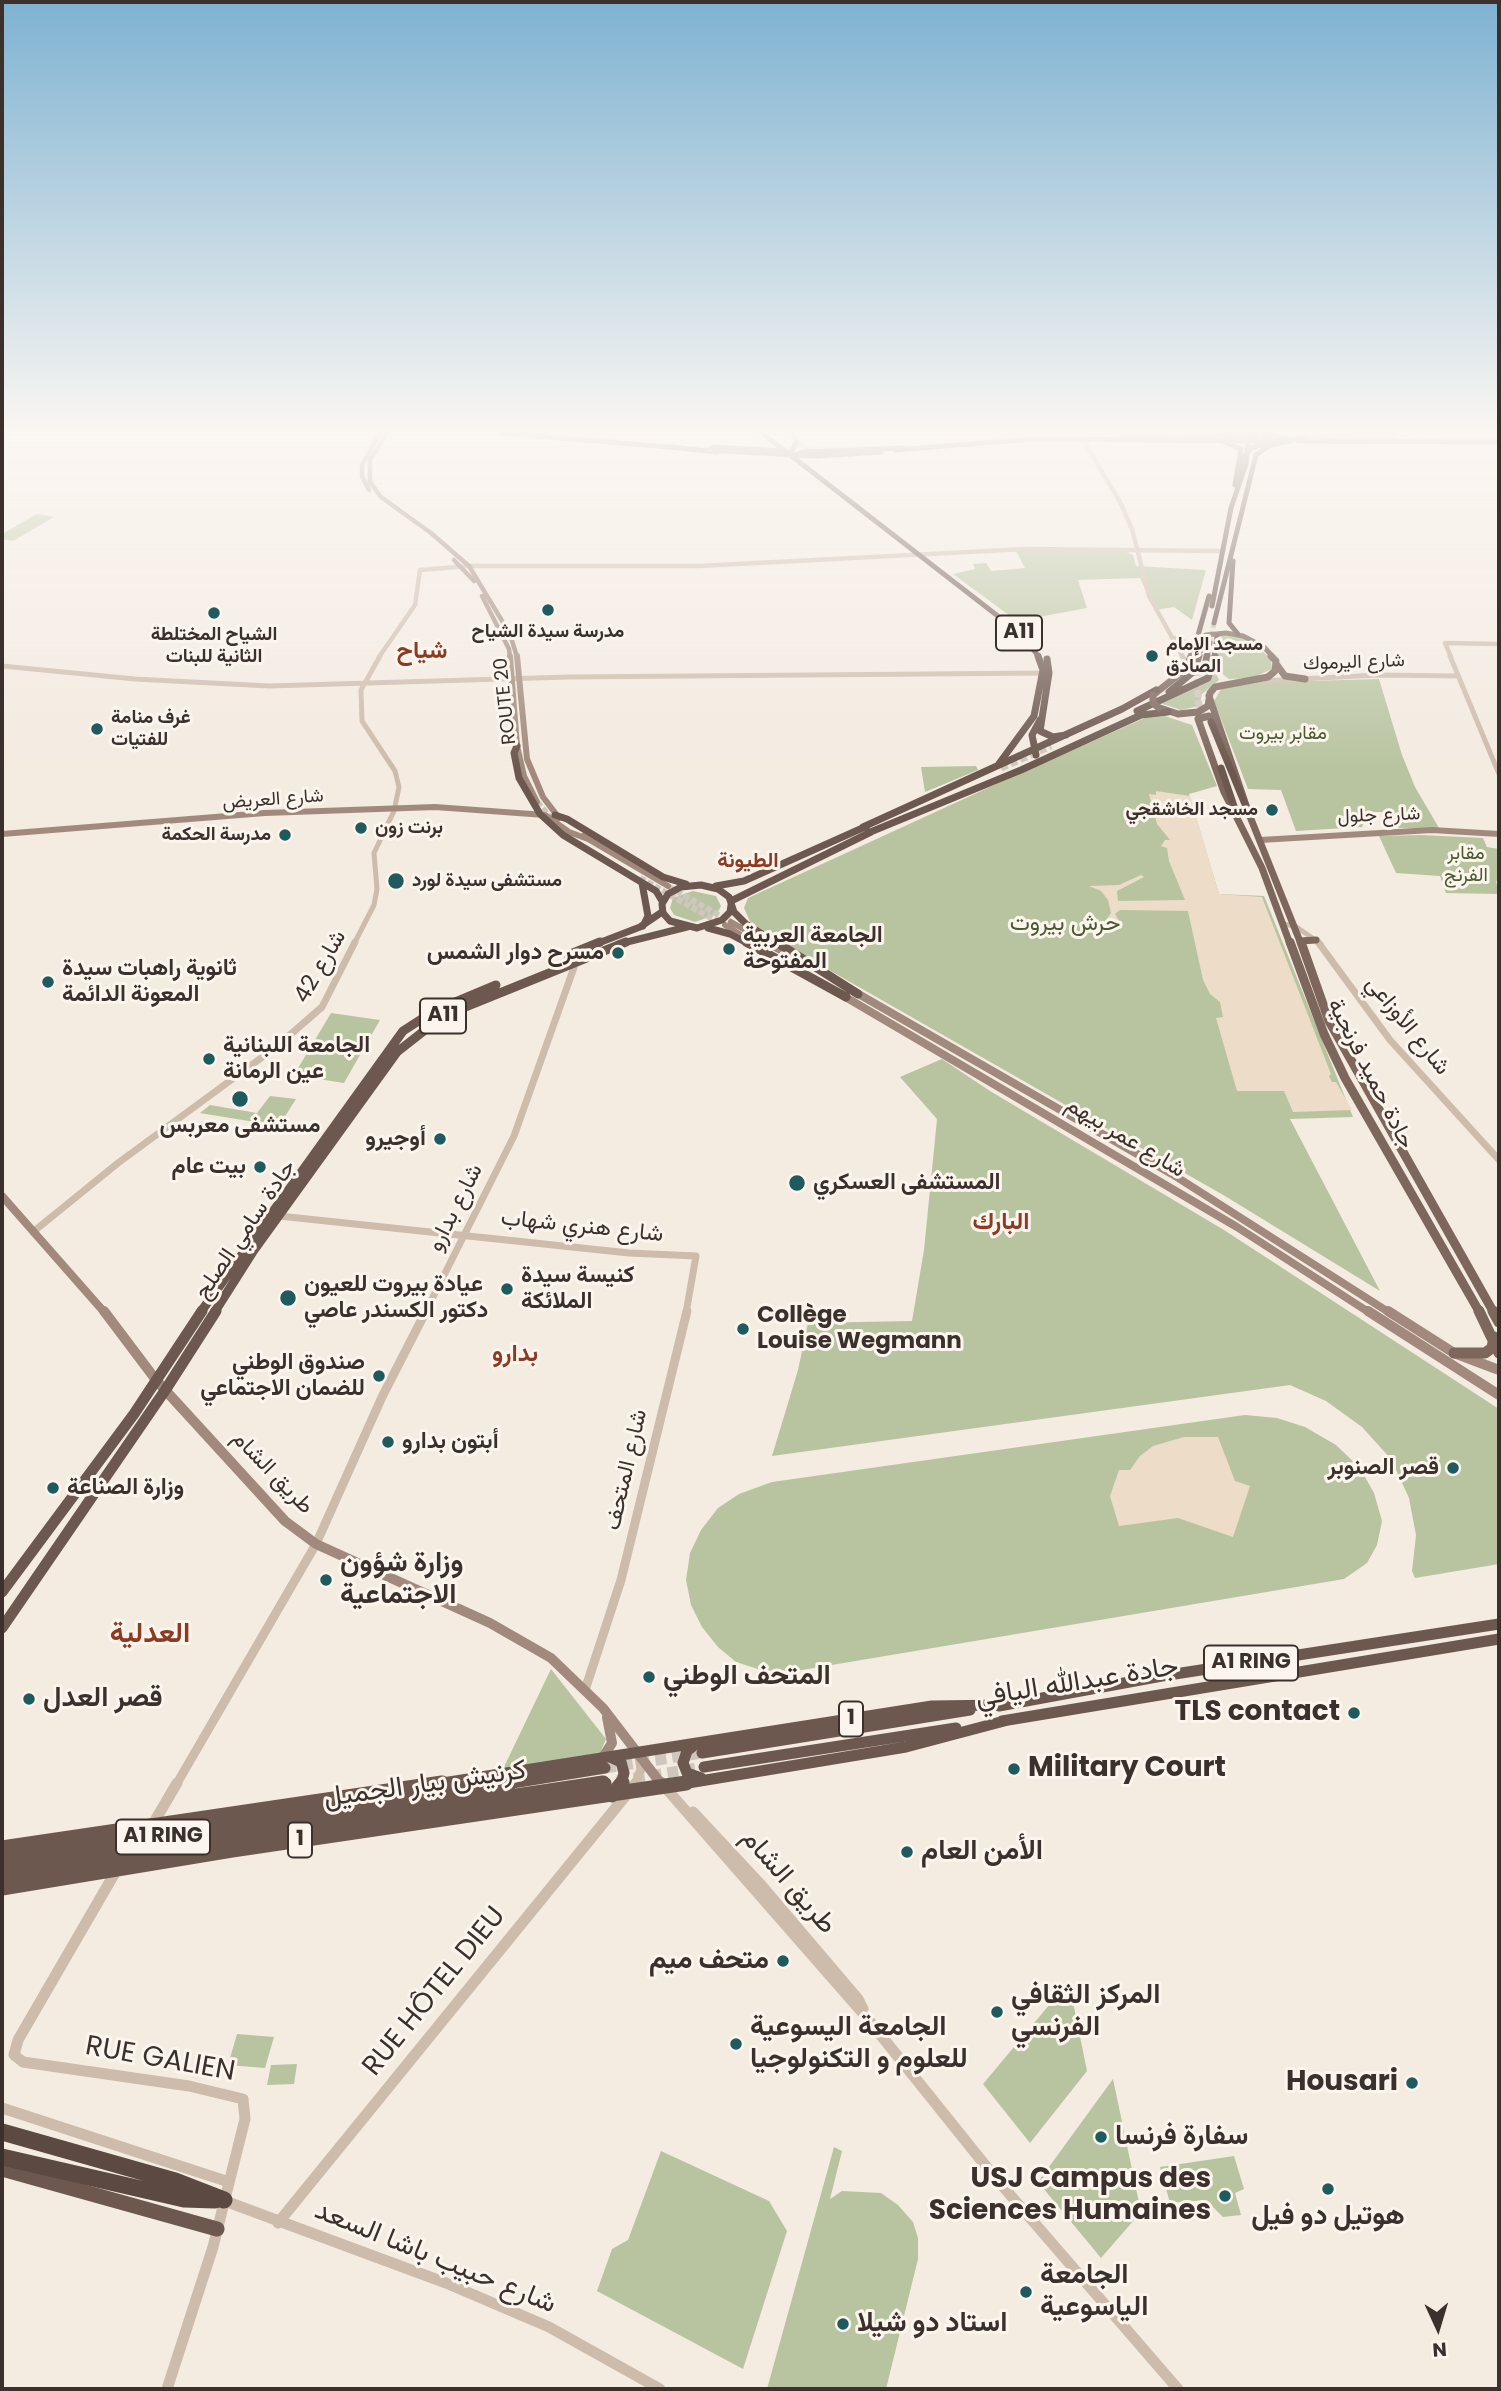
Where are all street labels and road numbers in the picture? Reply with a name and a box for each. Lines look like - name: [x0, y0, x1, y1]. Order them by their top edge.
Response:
- road number: A11: [996, 616, 1042, 650]
- street label: شارع اليرموك: [1303, 650, 1405, 676]
- street label: ROUTE 20: [490, 656, 522, 746]
- street label: شارع العريض: [222, 785, 324, 815]
- street label: شارع جلول: [1337, 803, 1421, 829]
- street label: شارع 42: [289, 925, 353, 1009]
- street label: شارع الأوزاعي: [1359, 971, 1455, 1081]
- street label: جادة حميد فرنجية: [1320, 994, 1420, 1154]
- road number: A11: [420, 998, 466, 1034]
- street label: شارع عمر بيهم: [1060, 1091, 1190, 1185]
- street label: جادة سامي الصلح: [189, 1155, 303, 1305]
- street label: شارع بدارو: [422, 1160, 490, 1256]
- street label: شارع هنري شهاب: [499, 1205, 665, 1249]
- street label: شارع المتحف: [600, 1407, 654, 1533]
- street label: طريق الشام: [225, 1425, 319, 1521]
- road number: A1 RING: [1204, 1646, 1298, 1680]
- street label: جادة عبدالله اليافي: [973, 1650, 1181, 1716]
- road number: 1: [839, 1702, 863, 1736]
- street label: كرنيش بيار الجميل: [322, 1754, 528, 1816]
- road number: A1 RING: [116, 1820, 210, 1854]
- road number: 1: [288, 1822, 312, 1857]
- street label: طريق الشام: [733, 1822, 843, 1942]
- street label: RUE HÔTEL DIEU: [356, 1901, 514, 2083]
- street label: RUE GALIEN: [83, 2030, 237, 2090]
- street label: شارع حبيب باشا السعد: [309, 2194, 561, 2322]

